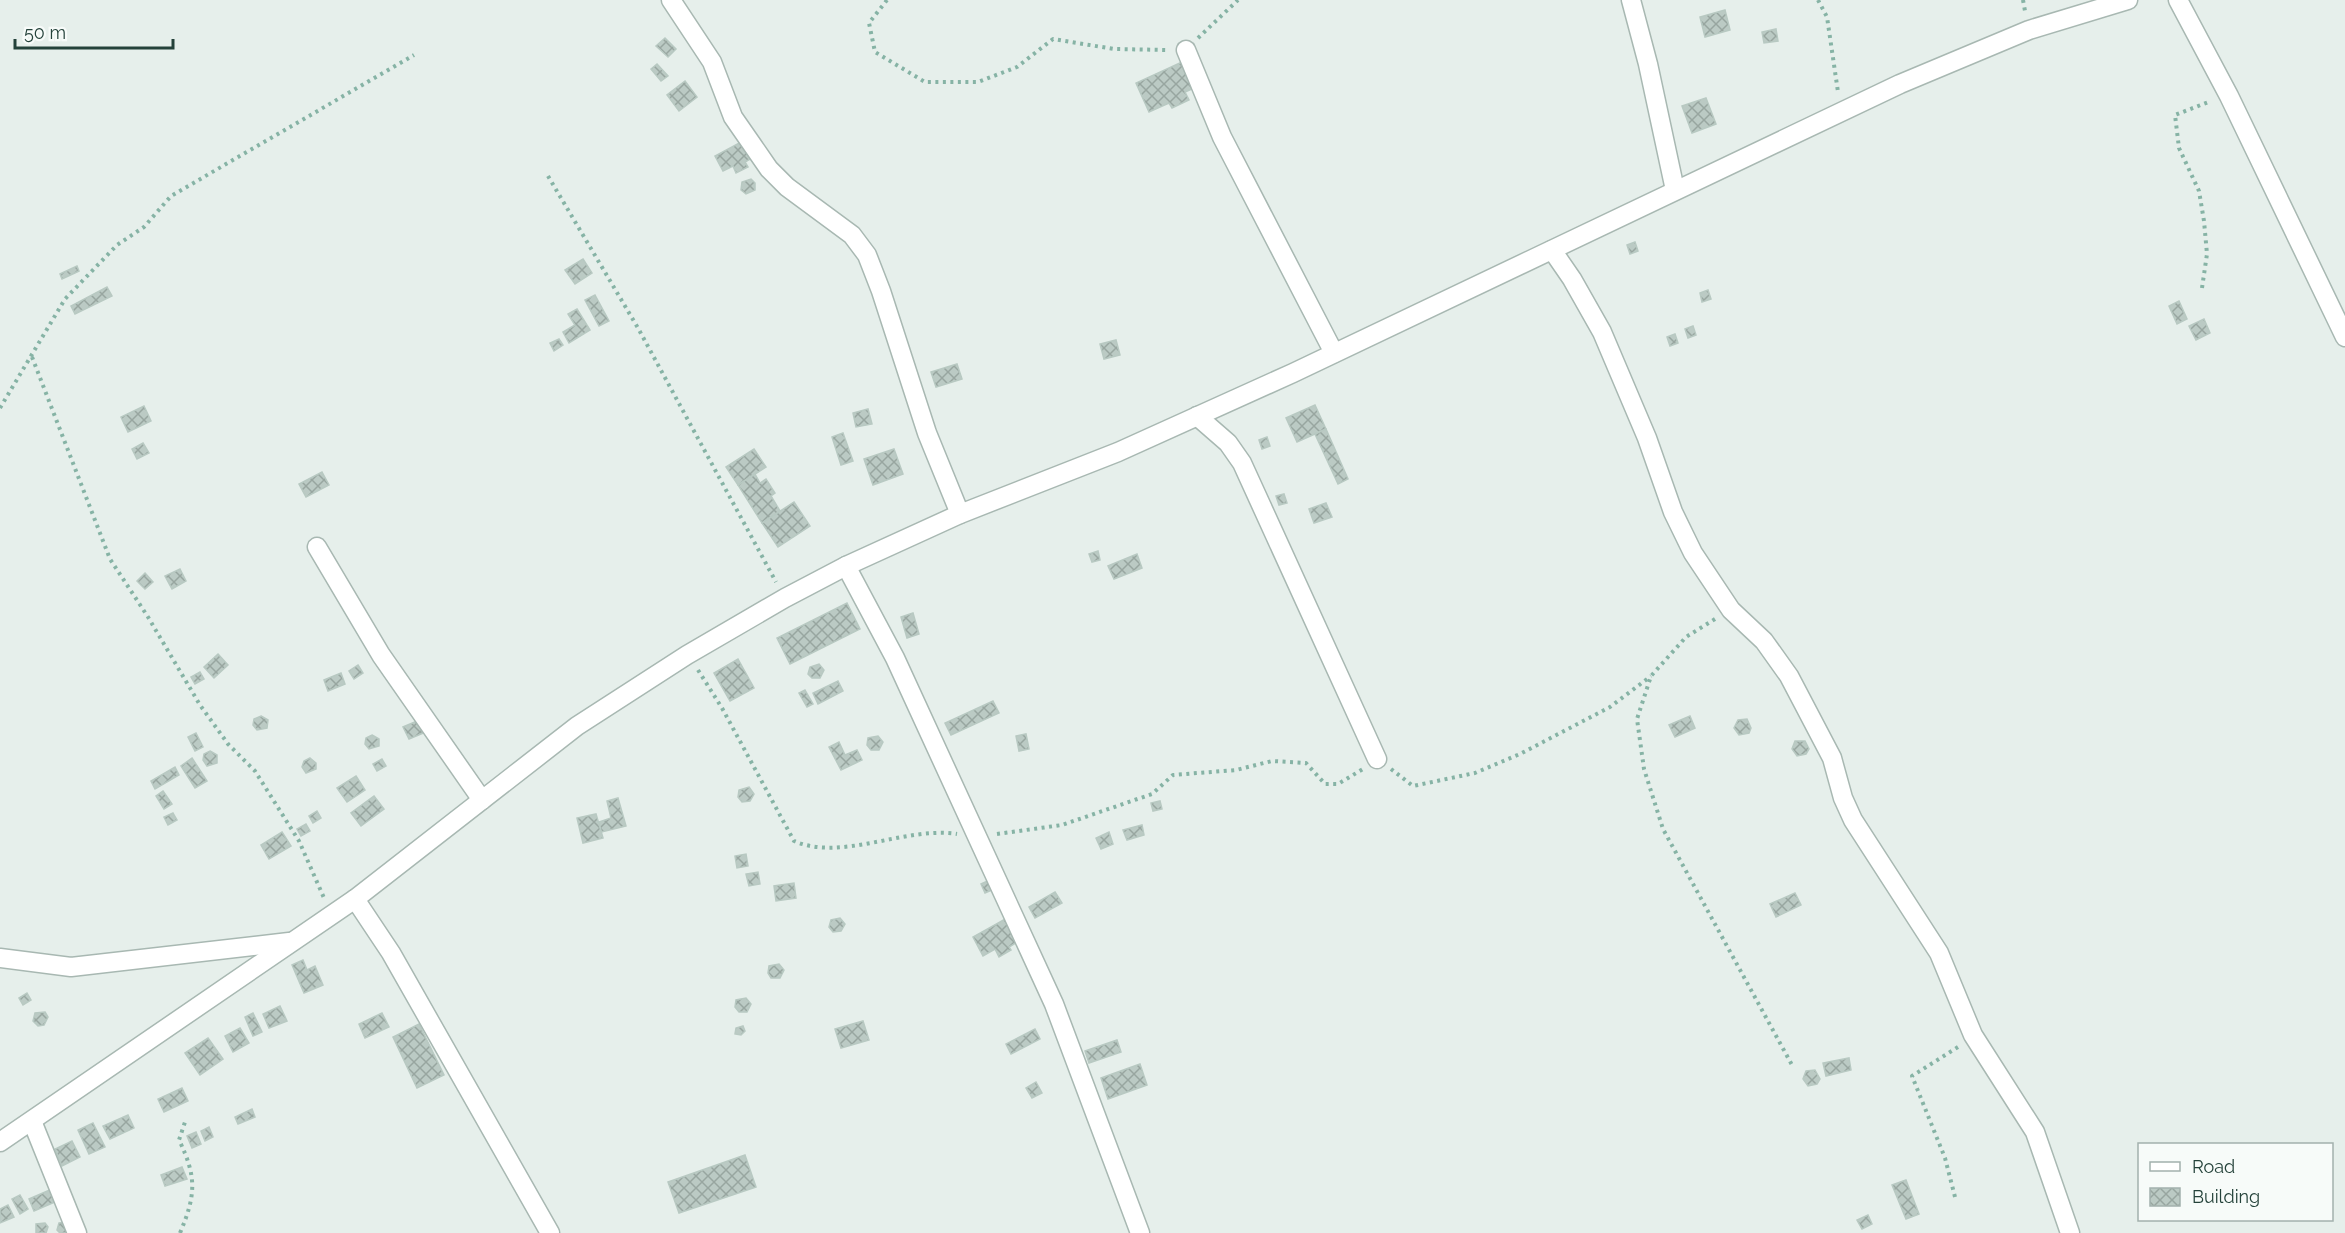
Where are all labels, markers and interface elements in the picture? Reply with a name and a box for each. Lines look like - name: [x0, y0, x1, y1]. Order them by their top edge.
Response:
- scale bar: [15, 12, 172, 50]
- text: 50 m: [24, 22, 66, 43]
- legend: [2138, 1143, 2333, 1221]
- text: Road: [2192, 1156, 2235, 1177]
- text: Building: [2192, 1186, 2260, 1207]

